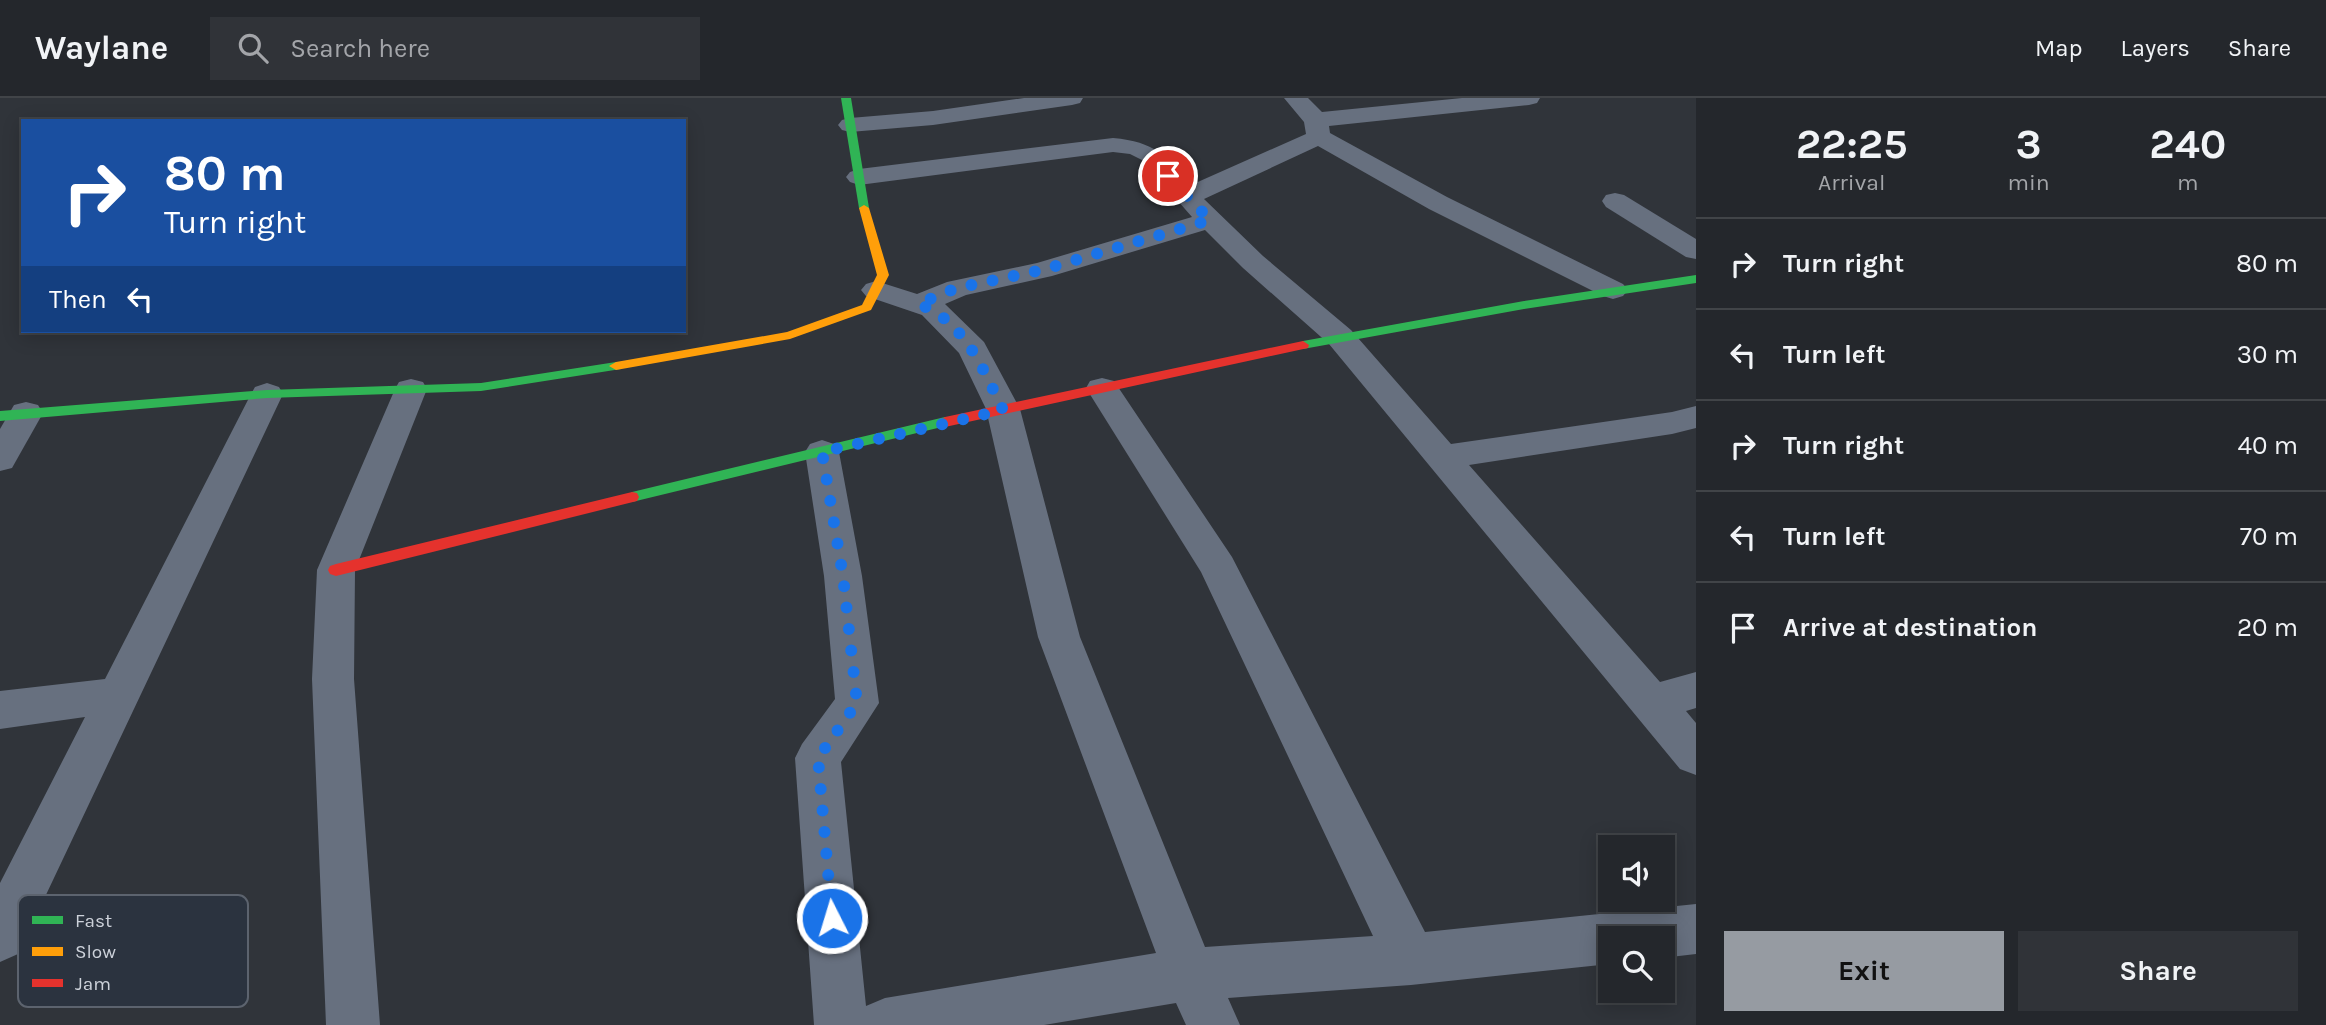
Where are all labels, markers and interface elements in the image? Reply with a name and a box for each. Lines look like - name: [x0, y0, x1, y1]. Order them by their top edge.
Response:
- search box: [210, 17, 700, 80]
- text: Waylane: [35, 29, 168, 67]
- icon: search: [234, 29, 272, 67]
- text: Search here: [290, 33, 430, 64]
- text: Map: [2035, 34, 2083, 62]
- text: Layers: [2121, 34, 2190, 62]
- text: Share: [2228, 34, 2291, 62]
- text: 22:25: [1796, 119, 1908, 169]
- text: 3: [2015, 119, 2042, 169]
- text: 240: [2149, 119, 2226, 169]
- text: 80 m: [164, 145, 286, 202]
- pin: [1138, 146, 1198, 206]
- icon: right: [49, 147, 140, 238]
- icon: arrive: [1149, 157, 1187, 195]
- text: Arrival: [1818, 169, 1885, 196]
- text: min: [2007, 169, 2050, 196]
- text: m: [2177, 169, 2199, 196]
- text: Turn right: [164, 204, 306, 241]
- icon: right: [1724, 245, 1762, 283]
- text: Turn right: [1783, 248, 1904, 279]
- text: 80 m: [2236, 248, 2298, 279]
- icon: left: [121, 280, 159, 318]
- text: Then: [49, 284, 107, 315]
- icon: left: [1724, 336, 1762, 374]
- text: Turn left: [1783, 339, 1885, 370]
- text: 30 m: [2237, 339, 2298, 370]
- icon: right: [1724, 427, 1762, 465]
- text: Turn right: [1783, 430, 1904, 461]
- text: 40 m: [2238, 430, 2298, 461]
- icon: left: [1724, 518, 1762, 556]
- text: Turn left: [1783, 521, 1885, 552]
- text: 70 m: [2240, 521, 2298, 552]
- icon: arrive: [1724, 609, 1762, 647]
- text: Arrive at destination: [1783, 612, 2037, 643]
- text: 20 m: [2237, 612, 2298, 643]
- map controls: [1598, 835, 1675, 1003]
- button: sound: [1598, 835, 1675, 912]
- position arrow: [795, 881, 869, 955]
- legend: [18, 895, 248, 1007]
- text: Fast: [75, 910, 112, 932]
- button: search: [1598, 926, 1675, 1003]
- button: Exit: [1724, 931, 2004, 1011]
- button: Share: [2018, 931, 2298, 1011]
- text: Slow: [75, 941, 116, 963]
- text: Jam: [75, 973, 111, 995]

